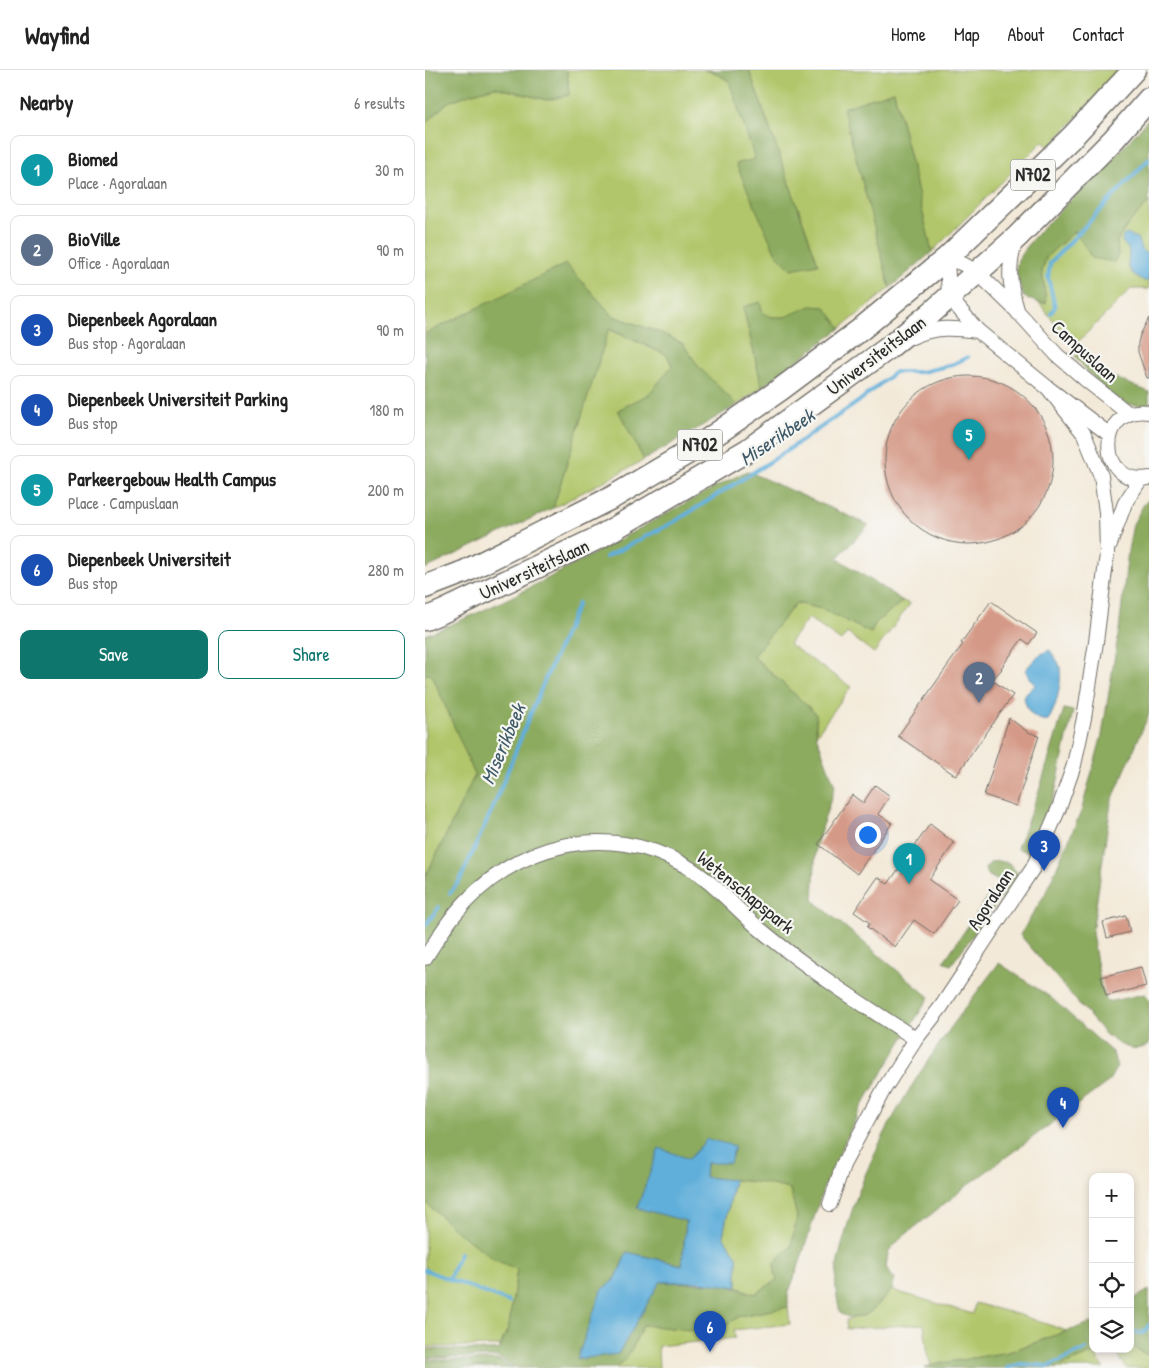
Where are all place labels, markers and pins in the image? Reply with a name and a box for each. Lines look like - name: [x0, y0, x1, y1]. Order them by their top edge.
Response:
- pin: 5: [953, 419, 985, 460]
- pin: 2: [963, 662, 995, 703]
- pin: 3: [1028, 830, 1060, 871]
- pin: 1: [893, 843, 925, 884]
- pin: 4: [1047, 1087, 1079, 1128]
- pin: 6: [694, 1311, 726, 1352]

